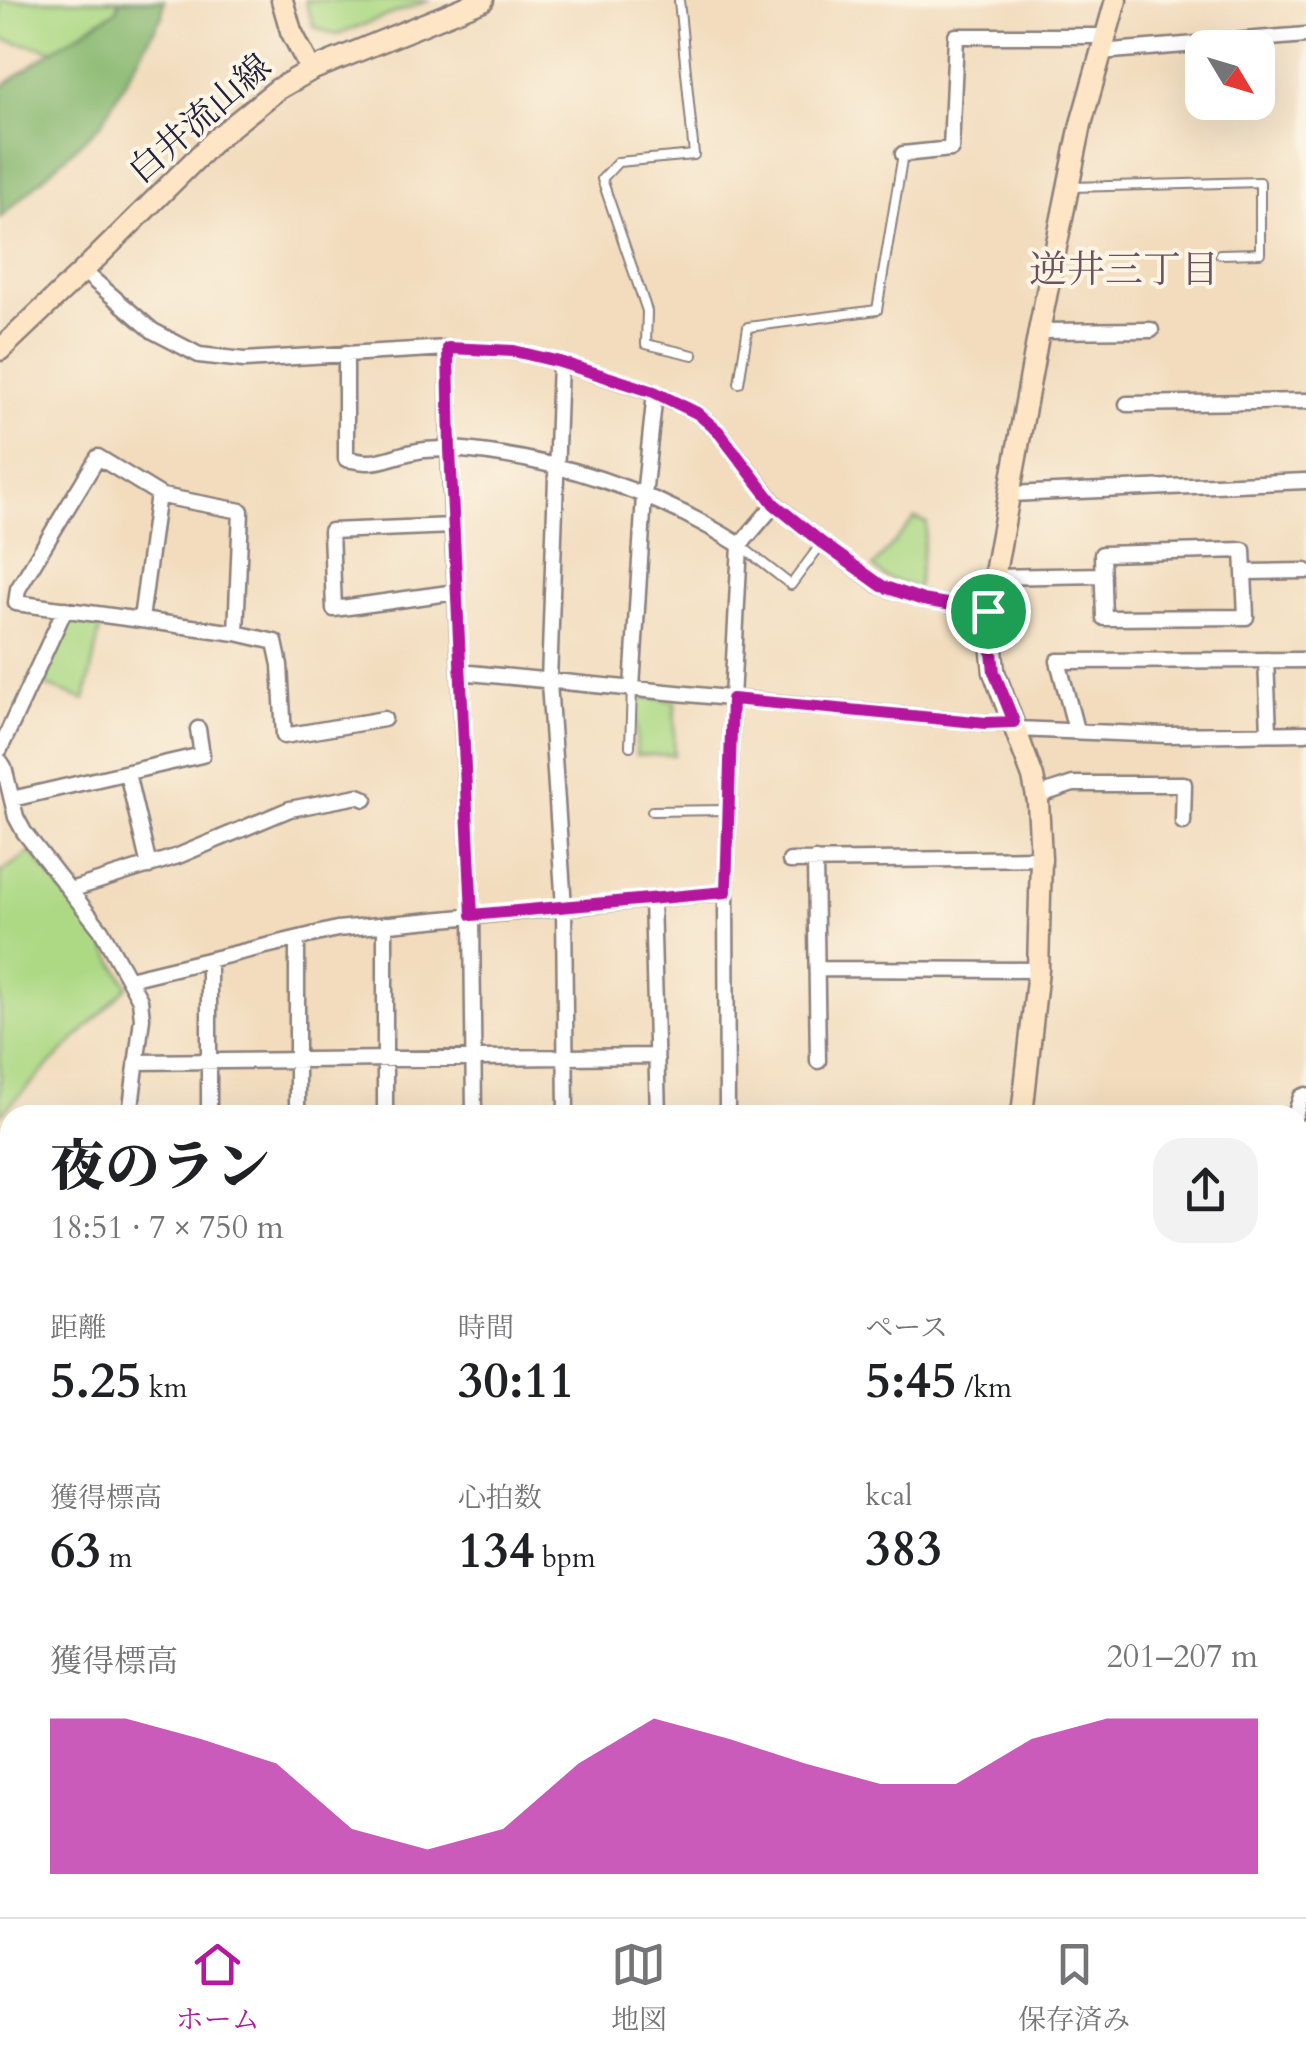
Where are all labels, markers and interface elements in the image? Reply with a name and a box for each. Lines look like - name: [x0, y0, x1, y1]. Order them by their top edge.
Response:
- north arrow: [1185, 30, 1275, 120]
- map controls: [1185, 30, 1275, 120]
- street label: 白井流山線: [118, 43, 282, 195]
- district label: 逆井三丁目: [1029, 244, 1219, 296]
- pin: [946, 569, 1031, 654]
- icon: arrive: [961, 584, 1016, 639]
- text: 夜のラン: [50, 1131, 270, 1205]
- button: share: [1153, 1138, 1258, 1243]
- text: 18:51 · 7 × 750 m: [50, 1206, 284, 1250]
- text: 距離: [50, 1309, 106, 1347]
- text: 時間: [458, 1309, 514, 1347]
- text: ペース: [865, 1309, 948, 1347]
- text: 5.25: [50, 1347, 141, 1415]
- text: 30:11: [458, 1347, 575, 1415]
- text: 5:45: [865, 1347, 957, 1415]
- text: km: [141, 1369, 188, 1407]
- text: /km: [957, 1369, 1012, 1407]
- text: kcal: [865, 1477, 912, 1515]
- text: 獲得標高: [50, 1479, 162, 1517]
- text: 心拍数: [458, 1479, 542, 1517]
- text: 383: [865, 1515, 942, 1583]
- text: 63: [50, 1517, 101, 1585]
- text: 134: [458, 1517, 535, 1585]
- text: m: [101, 1539, 132, 1577]
- text: bpm: [535, 1539, 596, 1577]
- text: 201–207 m: [1106, 1635, 1258, 1679]
- text: 獲得標高: [50, 1640, 178, 1684]
- tab: ホーム: [176, 1937, 260, 2039]
- tab: 地図: [611, 1937, 667, 2039]
- tab: 保存済み: [1018, 1937, 1130, 2039]

